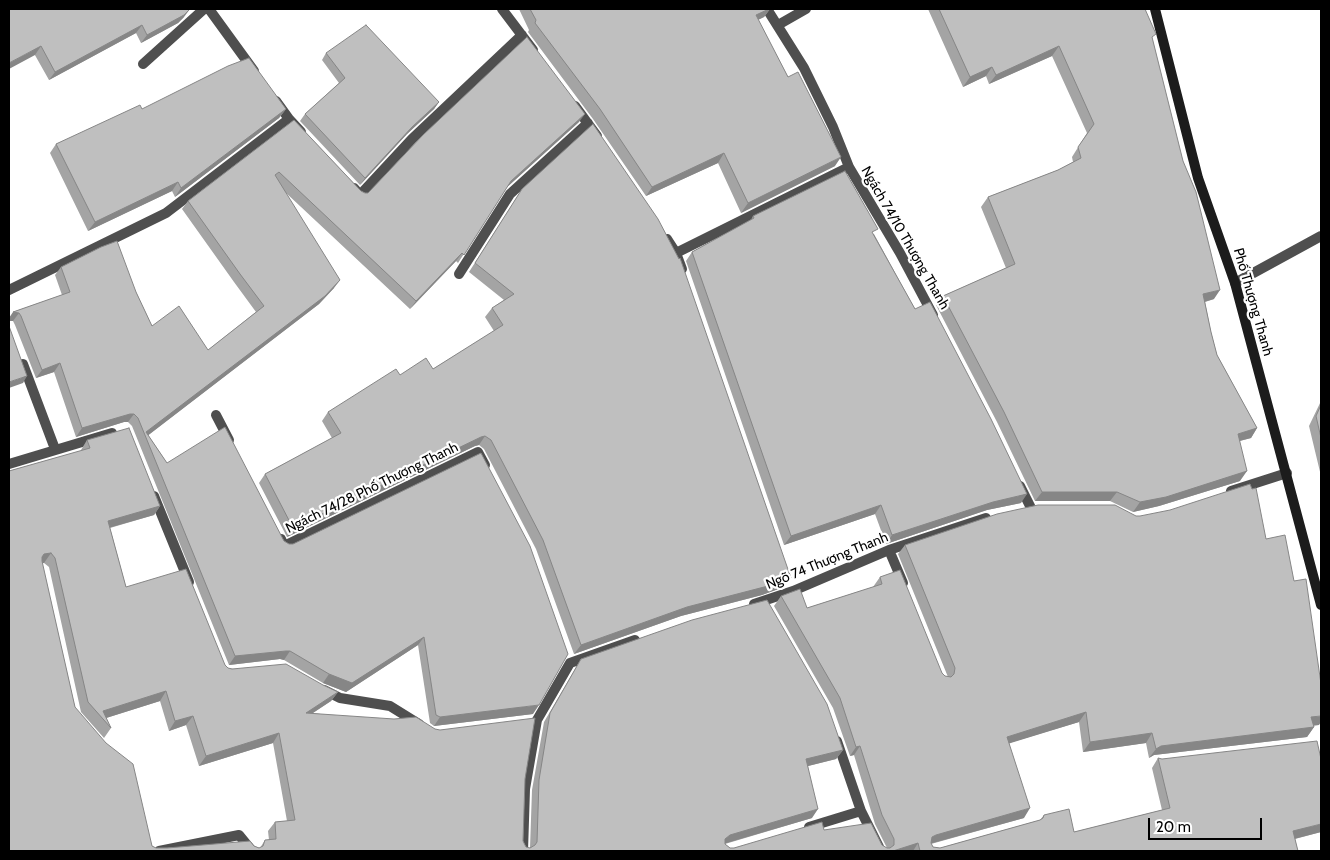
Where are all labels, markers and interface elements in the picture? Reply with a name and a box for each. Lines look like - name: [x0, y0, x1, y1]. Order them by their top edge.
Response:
- street label: Ngách 74/10 Thượng Thanh: [857, 164, 953, 312]
- street label: Phố Thượng Thanh: [1230, 246, 1276, 358]
- street label: Ngách 74/28 Phố Thượng Thanh: [283, 439, 461, 537]
- street label: Ngõ 74 Thượng Thanh: [763, 529, 891, 593]
- scale bar: [1150, 808, 1264, 840]
- text: 20 m: [1156, 818, 1191, 836]

